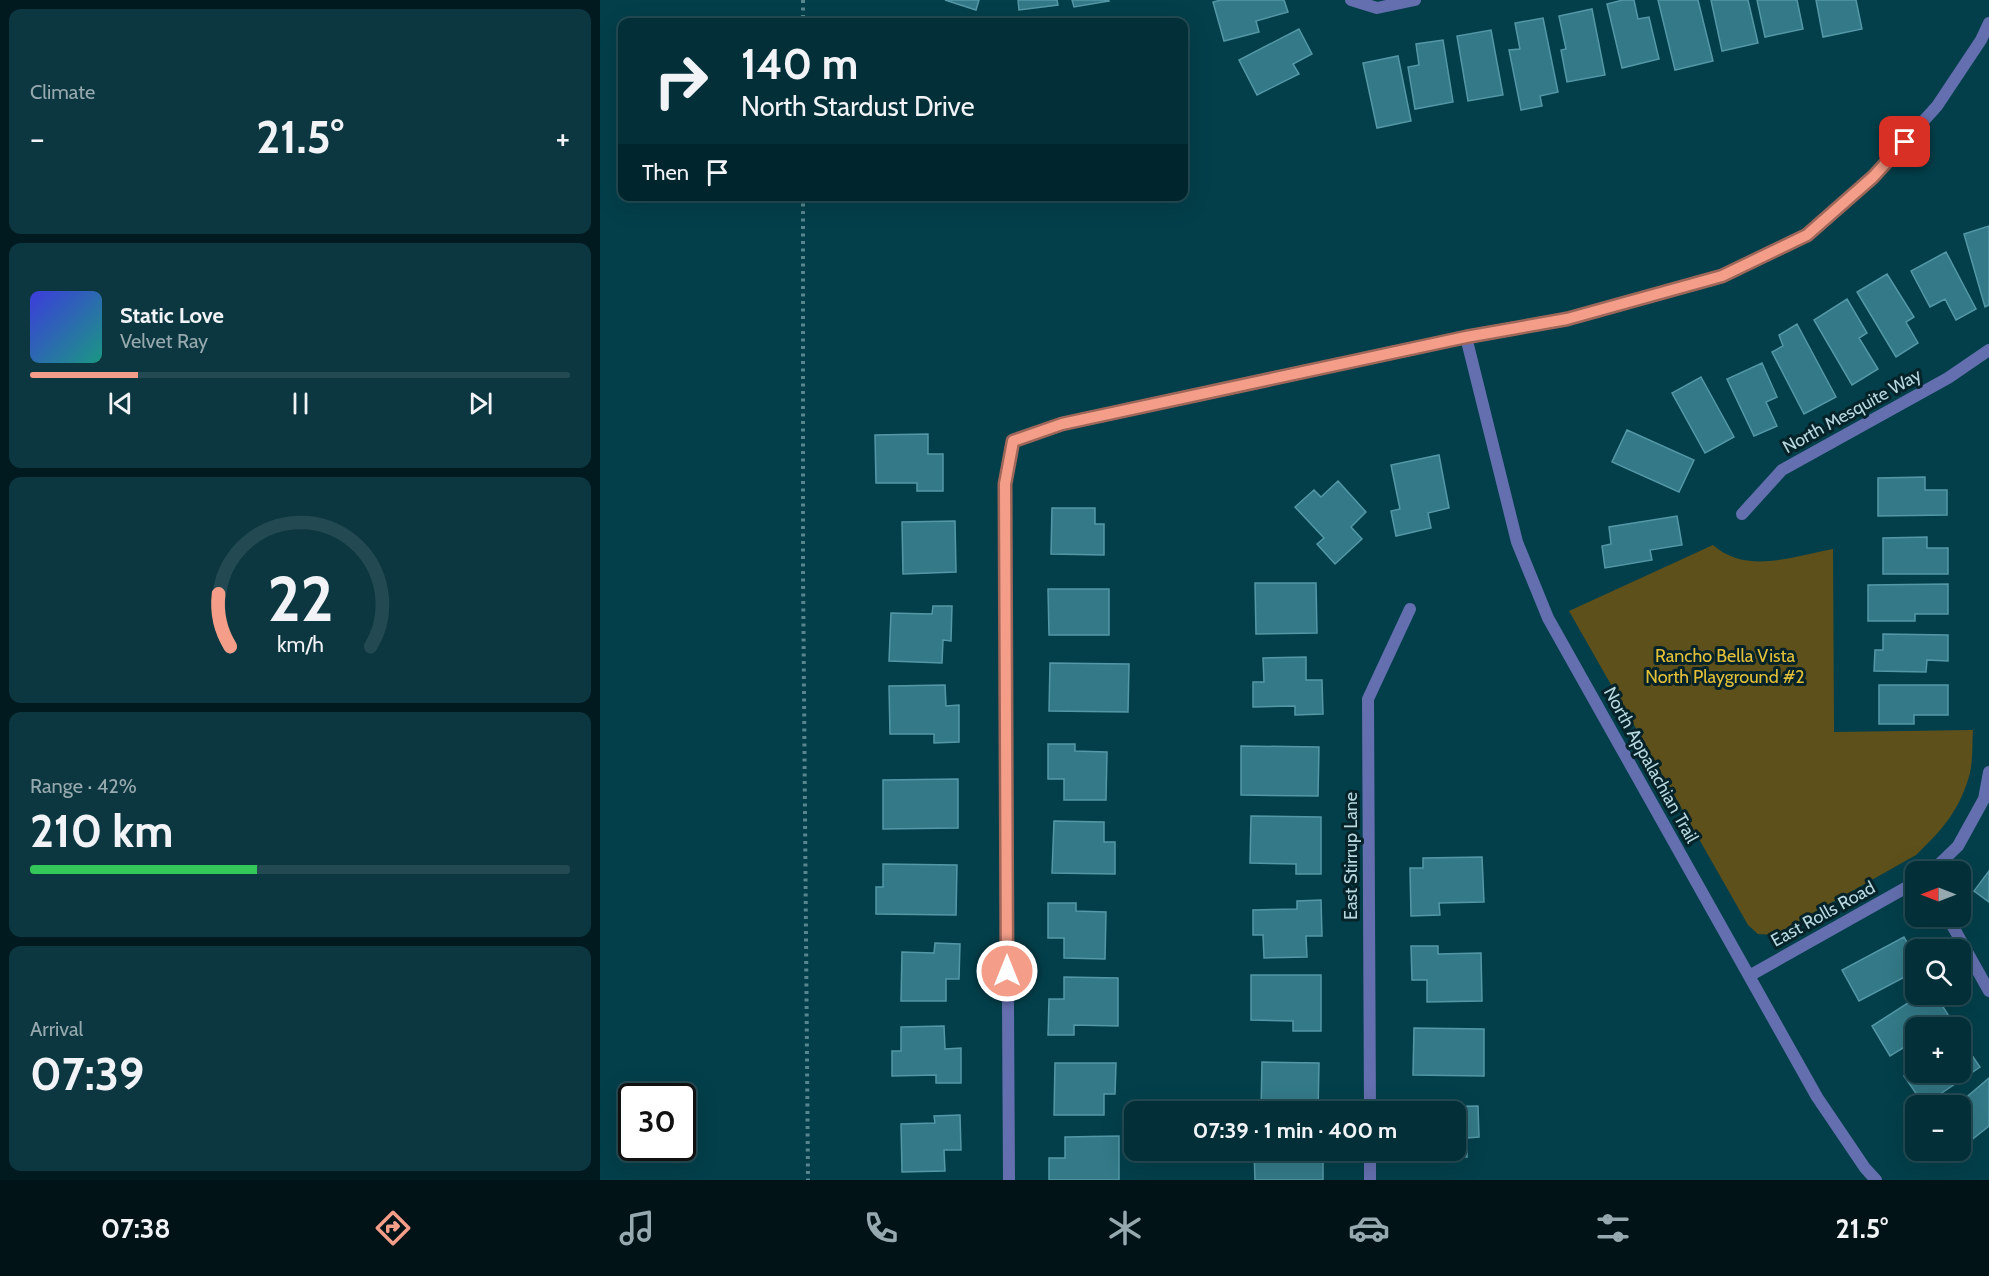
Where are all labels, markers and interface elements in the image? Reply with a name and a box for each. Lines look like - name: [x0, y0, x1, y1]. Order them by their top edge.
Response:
- text: 140 m: [741, 38, 858, 90]
- icon: right: [642, 42, 720, 120]
- text: Climate: [30, 80, 95, 104]
- text: North Stardust Drive: [741, 90, 974, 123]
- text: 21.5°: [256, 110, 344, 164]
- pin: [1879, 116, 1930, 167]
- text: −: [30, 118, 45, 158]
- text: +: [555, 118, 570, 158]
- icon: arrive: [1888, 125, 1921, 158]
- icon: arrive: [701, 156, 734, 189]
- text: Then: [642, 159, 689, 186]
- text: Static Love: [120, 302, 224, 329]
- text: Velvet Ray: [120, 329, 208, 353]
- street label: North Mesquite Way: [1779, 364, 1925, 458]
- icon: previous: [104, 387, 137, 420]
- icon: pause: [284, 387, 317, 420]
- icon: next: [464, 387, 497, 420]
- text: 22: [267, 561, 333, 637]
- text: km/h: [277, 631, 323, 657]
- park label: Rancho Bella Vista North Playground #2: [1645, 645, 1805, 688]
- street label: North Appalachian Trail: [1599, 683, 1703, 848]
- text: Range · 42%: [30, 774, 137, 798]
- street label: East Stirrup Lane: [1340, 792, 1362, 920]
- text: 210 km: [30, 804, 173, 858]
- north arrow: [1905, 861, 1971, 927]
- map controls: [1905, 861, 1971, 1161]
- street label: East Rolls Road: [1767, 876, 1879, 952]
- position arrow: [975, 939, 1039, 1003]
- button: search: [1905, 939, 1971, 1005]
- text: Arrival: [30, 1017, 83, 1041]
- button: +: [1905, 1017, 1971, 1083]
- text: 07:39: [30, 1047, 144, 1101]
- speed limit sign: 30: [618, 1083, 696, 1161]
- button: −: [1905, 1095, 1971, 1161]
- text: 07:39 · 1 min · 400 m: [1193, 1117, 1397, 1144]
- icon: directions: [372, 1207, 414, 1249]
- icon: music: [616, 1207, 658, 1249]
- icon: phone: [860, 1207, 902, 1249]
- icon: climate: [1104, 1207, 1146, 1249]
- icon: car: [1348, 1207, 1390, 1249]
- icon: filters: [1592, 1207, 1634, 1249]
- text: 07:38: [101, 1212, 171, 1245]
- text: 21.5°: [1836, 1212, 1888, 1245]

